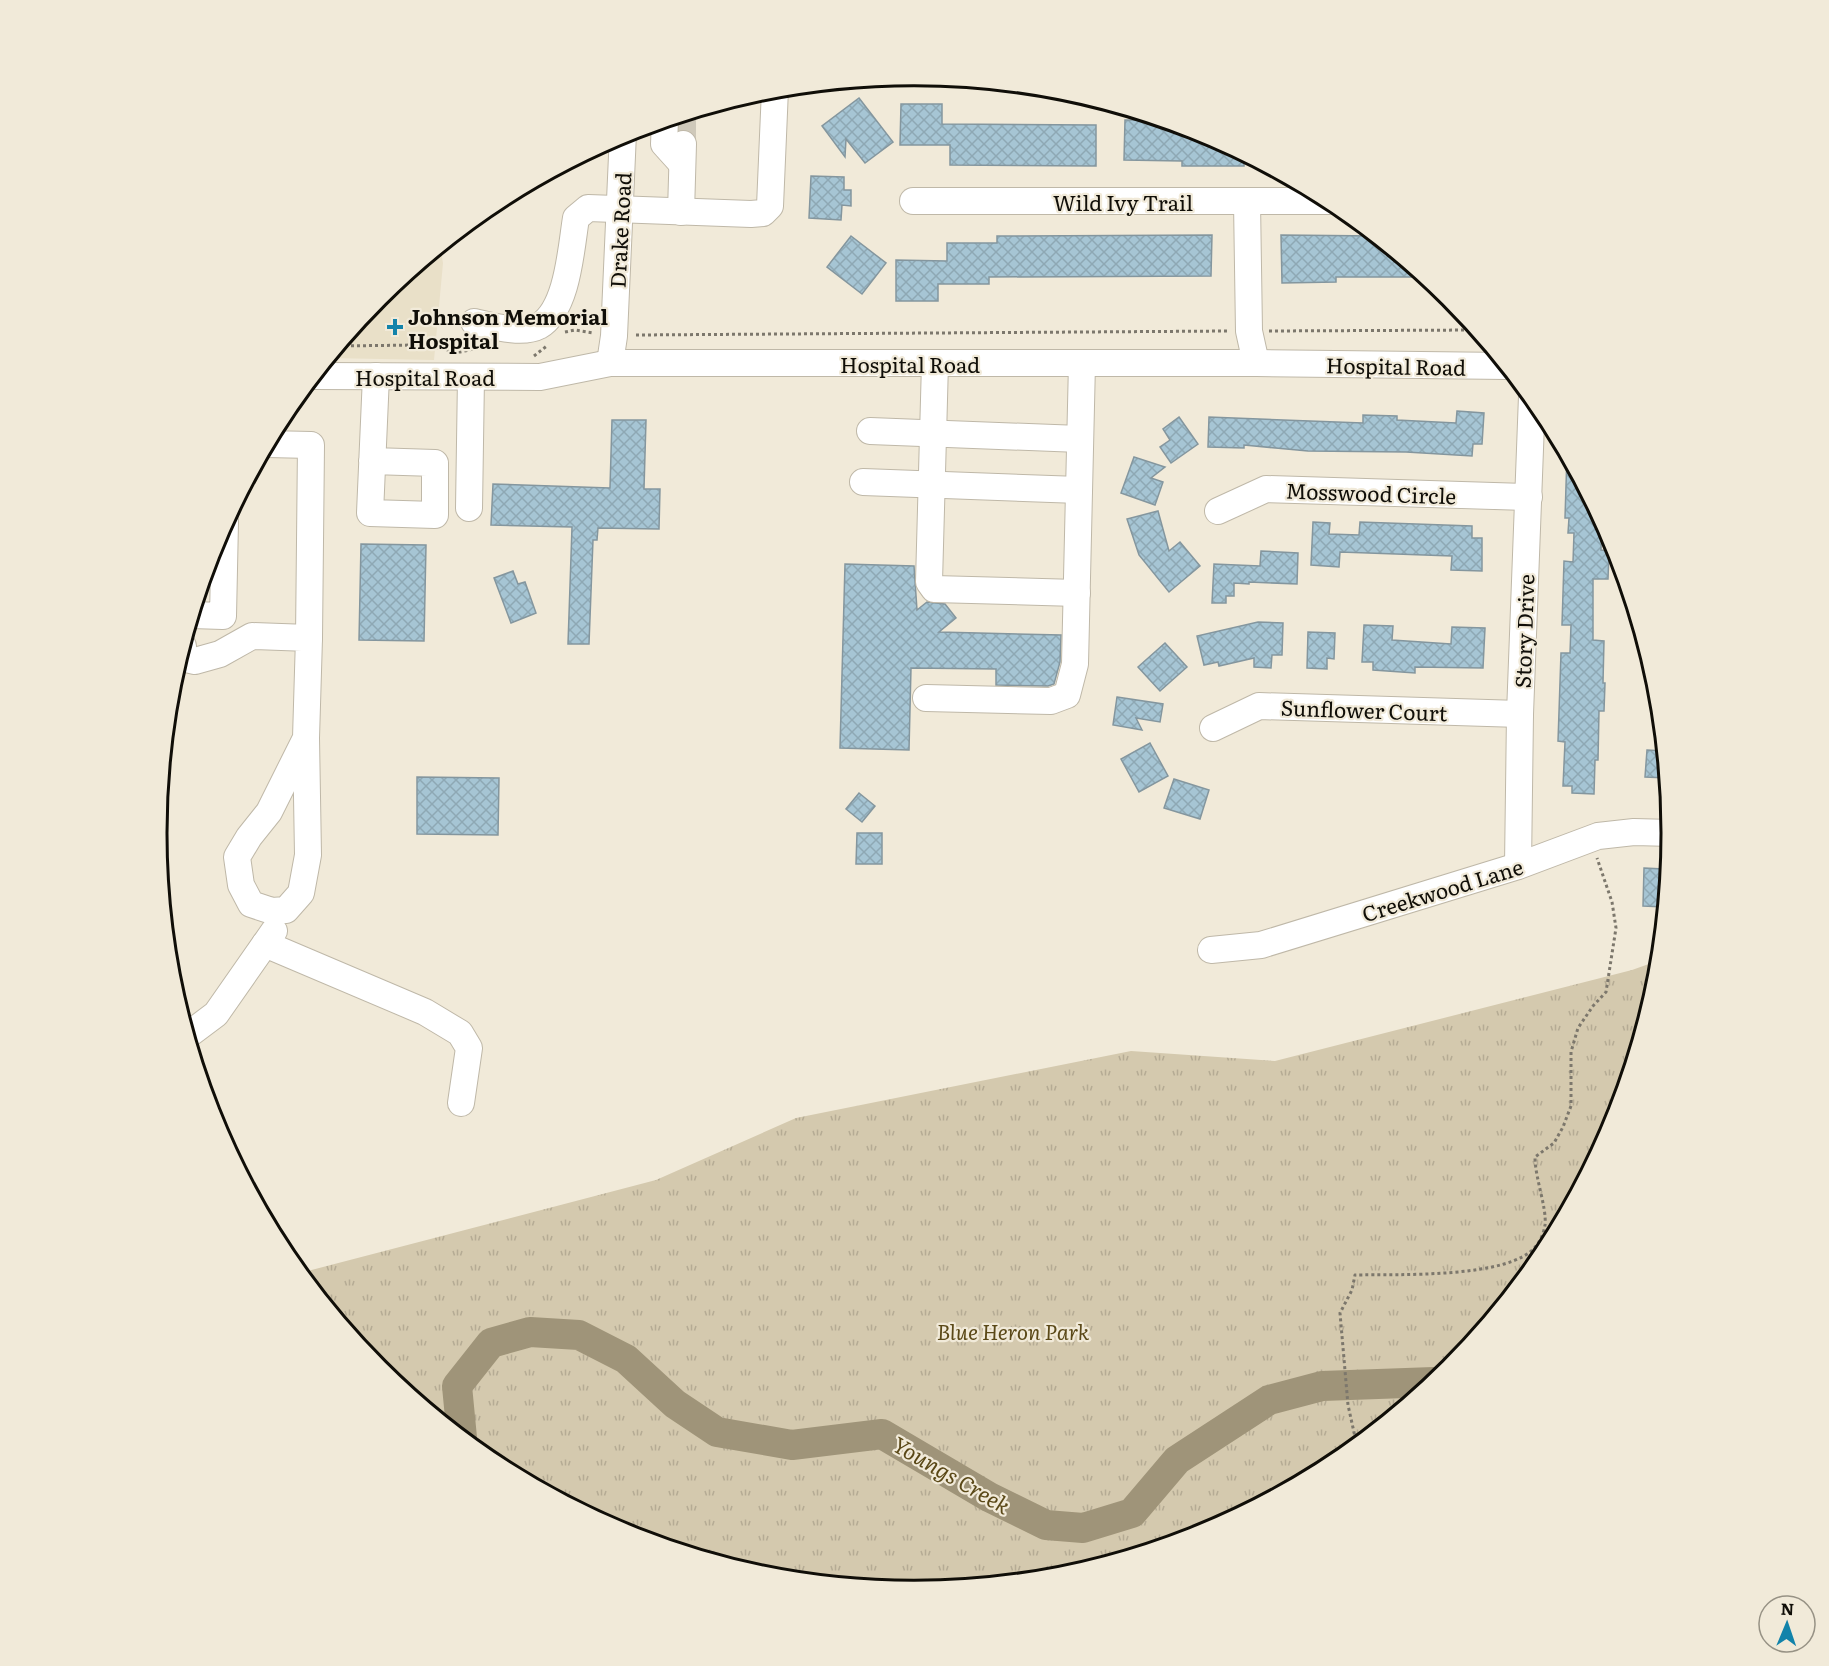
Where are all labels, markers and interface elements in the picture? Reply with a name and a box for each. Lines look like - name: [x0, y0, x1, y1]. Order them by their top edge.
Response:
- street label: Drake Road: [600, 171, 638, 289]
- street label: Wild Ivy Trail: [1053, 186, 1193, 217]
- place label: Johnson Memorial Hospital: [408, 300, 608, 355]
- marker: Johnson Memorial Hospital: [386, 318, 404, 336]
- street label: Hospital Road: [840, 348, 980, 379]
- street label: Hospital Road: [1326, 348, 1466, 382]
- street label: Hospital Road: [355, 361, 495, 392]
- street label: Mosswood Circle: [1285, 474, 1457, 510]
- street label: Story Drive: [1506, 573, 1540, 689]
- street label: Sunflower Court: [1280, 691, 1448, 727]
- street label: Creekwood Lane: [1358, 850, 1526, 928]
- park label: Blue Heron Park: [937, 1315, 1090, 1346]
- water label: Youngs Creek: [887, 1427, 1017, 1521]
- north arrow: [1757, 1594, 1817, 1654]
- text: N: [1780, 1596, 1795, 1620]

